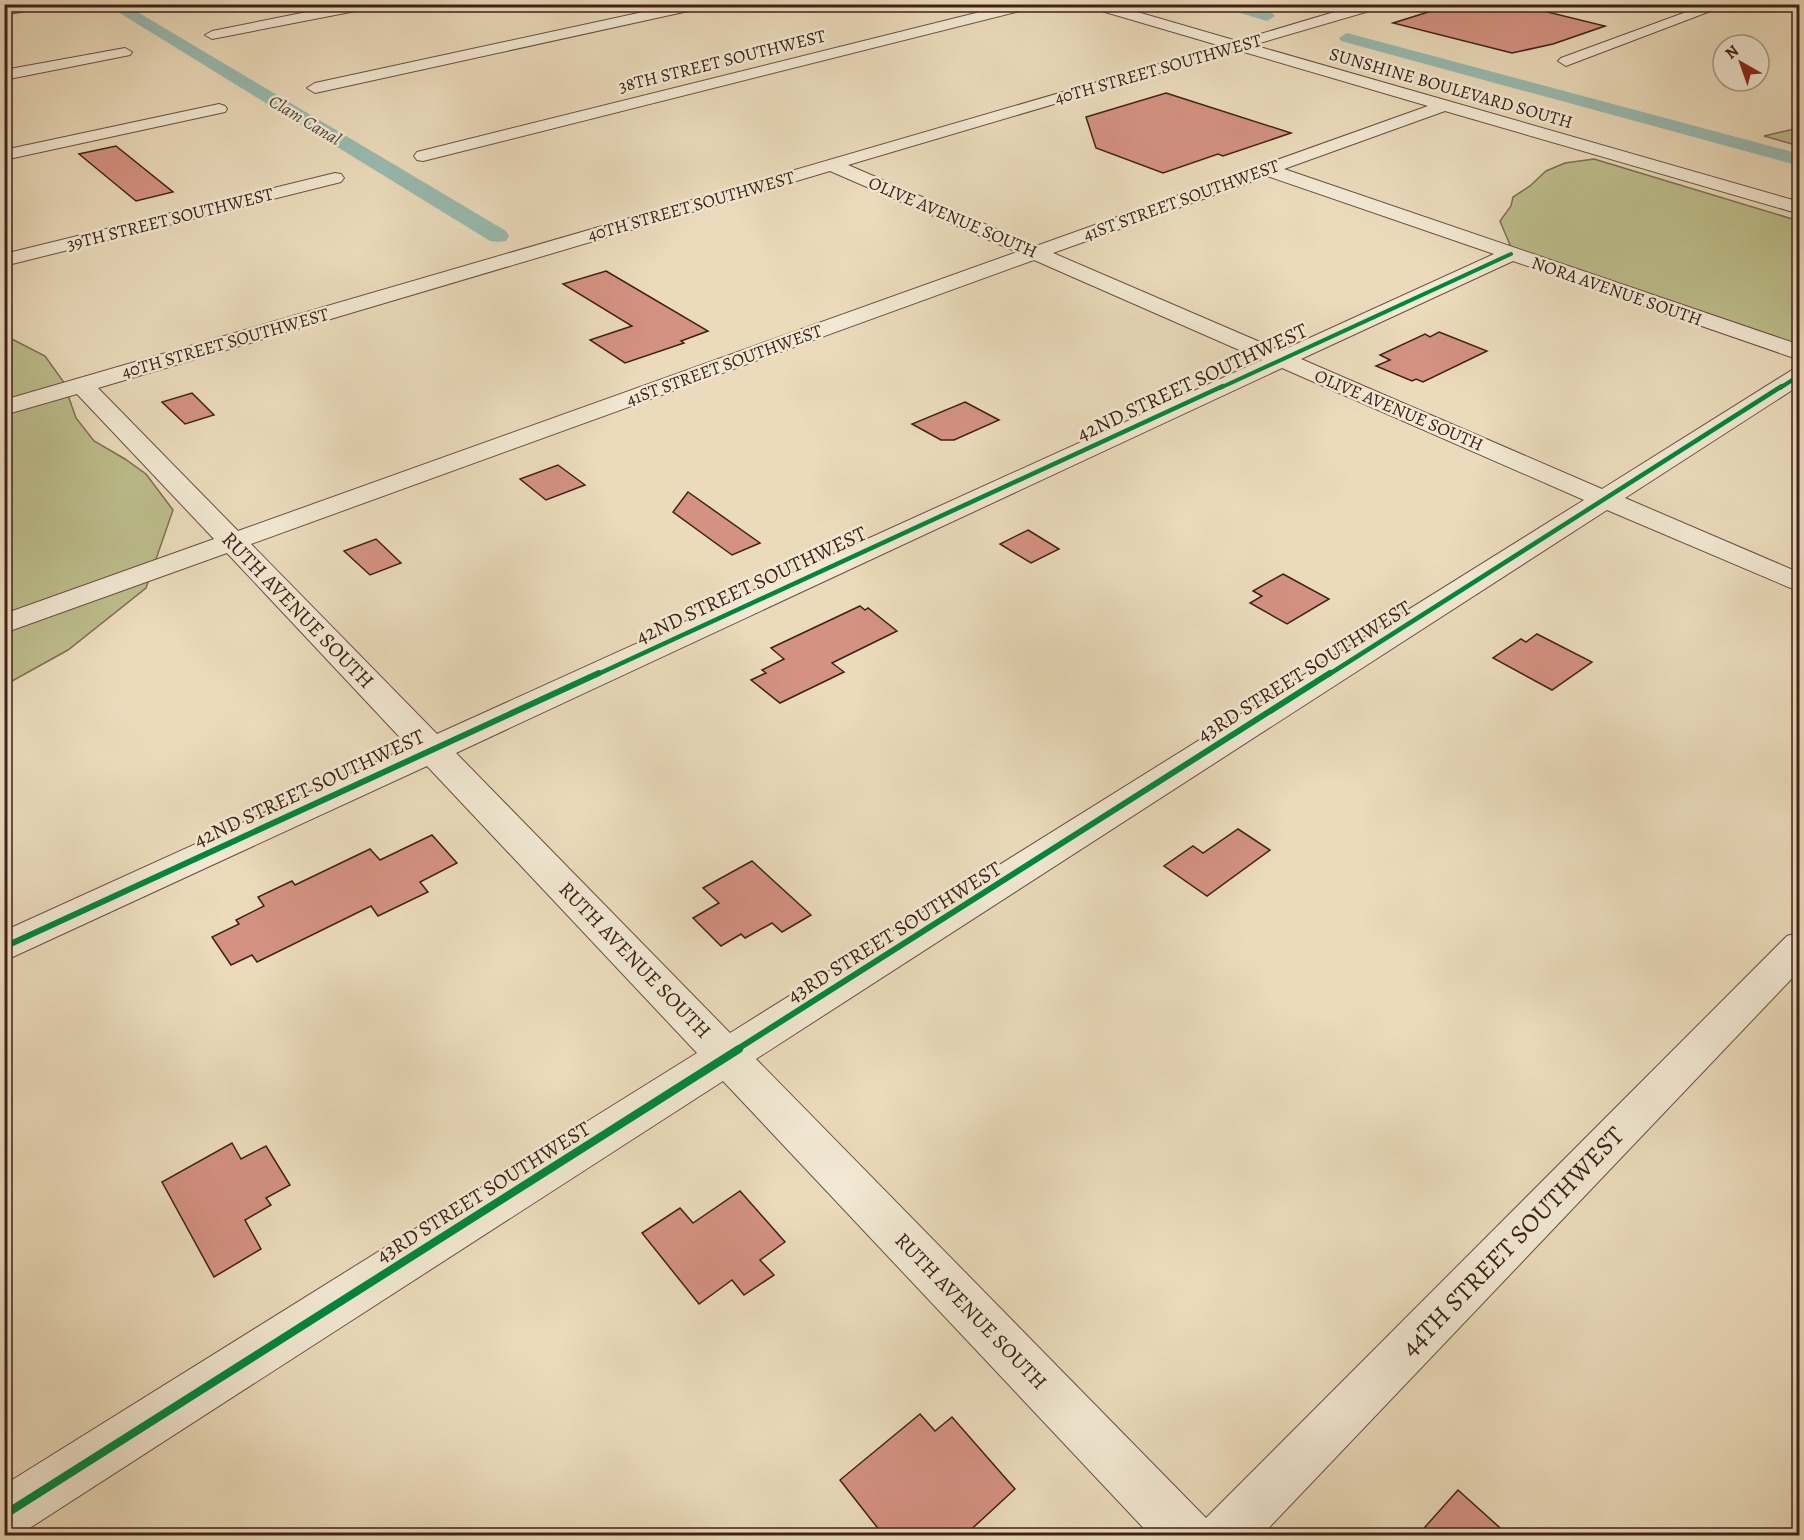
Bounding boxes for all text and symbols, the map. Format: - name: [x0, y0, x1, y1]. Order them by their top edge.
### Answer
- street label: 38TH STREET SOUTHWEST: [616, 24, 828, 98]
- street label: 40TH STREET SOUTHWEST: [1052, 28, 1264, 110]
- north arrow: [1711, 33, 1771, 93]
- text: N: [1720, 40, 1744, 64]
- street label: SUNSHINE BOULEVARD SOUTH: [1327, 42, 1575, 134]
- water label: Clam Canal: [264, 89, 346, 151]
- street label: 41ST STREET SOUTHWEST: [1080, 153, 1282, 247]
- street label: 40TH STREET SOUTHWEST: [585, 165, 797, 247]
- street label: OLIVE AVENUE SOUTH: [865, 171, 1041, 263]
- street label: 39TH STREET SOUTHWEST: [64, 182, 276, 256]
- street label: NORA AVENUE SOUTH: [1529, 251, 1705, 331]
- street label: 40TH STREET SOUTHWEST: [119, 302, 331, 384]
- street label: 42ND STREET SOUTHWEST: [1072, 316, 1312, 448]
- street label: 41ST STREET SOUTHWEST: [623, 318, 825, 412]
- street label: OLIVE AVENUE SOUTH: [1311, 364, 1487, 456]
- street label: 42ND STREET SOUTHWEST: [631, 519, 871, 651]
- street label: RUTH AVENUE SOUTH: [216, 525, 380, 695]
- street label: 43RD STREET SOUTHWEST: [1192, 593, 1417, 749]
- street label: 42ND STREET SOUTHWEST: [189, 722, 429, 854]
- street label: 43RD STREET SOUTHWEST: [782, 854, 1007, 1010]
- street label: RUTH AVENUE SOUTH: [553, 875, 717, 1045]
- street label: 43RD STREET SOUTHWEST: [371, 1114, 596, 1270]
- street label: 44TH STREET SOUTHWEST: [1393, 1119, 1632, 1364]
- street label: RUTH AVENUE SOUTH: [889, 1226, 1053, 1396]

